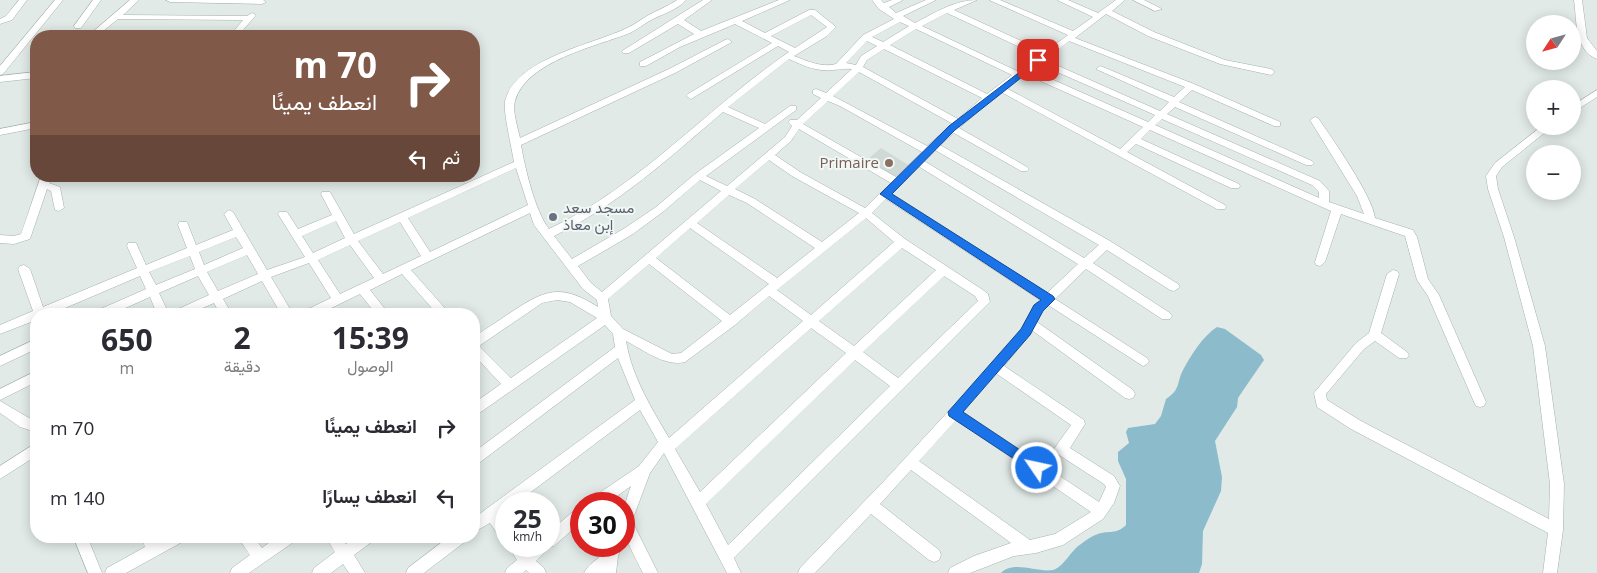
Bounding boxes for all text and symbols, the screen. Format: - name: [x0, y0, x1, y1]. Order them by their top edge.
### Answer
- north arrow: [1526, 15, 1581, 70]
- map controls: [1526, 15, 1581, 200]
- pin: [1017, 39, 1059, 81]
- text: 70 m: [294, 41, 377, 88]
- icon: arrive: [1024, 46, 1052, 74]
- icon: right: [395, 50, 460, 115]
- button: +: [1526, 80, 1581, 135]
- text: انعطف يمينًا: [271, 86, 377, 116]
- text: ثم: [442, 144, 460, 170]
- icon: left: [404, 145, 432, 173]
- button: −: [1526, 145, 1581, 200]
- place label: Primaire: [819, 152, 879, 172]
- marker: Primaire: [883, 157, 895, 169]
- place label: مسجد سعد إبن معاذ: [563, 197, 634, 235]
- marker: مسجد سعد إبن معاذ: [547, 211, 559, 223]
- text: 2: [234, 317, 251, 358]
- text: 15:39: [332, 317, 409, 358]
- text: 650: [101, 319, 153, 360]
- text: دقيقة: [224, 355, 261, 377]
- text: الوصول: [347, 355, 393, 377]
- text: m: [119, 357, 134, 379]
- text: انعطف يمينًا: [324, 413, 417, 439]
- icon: right: [432, 414, 460, 442]
- text: 70 m: [50, 415, 94, 441]
- position arrow: [1010, 441, 1062, 493]
- text: انعطف يسارًا: [322, 483, 417, 509]
- icon: left: [432, 484, 460, 512]
- text: 140 m: [50, 485, 105, 511]
- speed limit sign: 30: [570, 492, 635, 557]
- text: 25: [513, 501, 542, 535]
- text: km/h: [513, 528, 542, 545]

